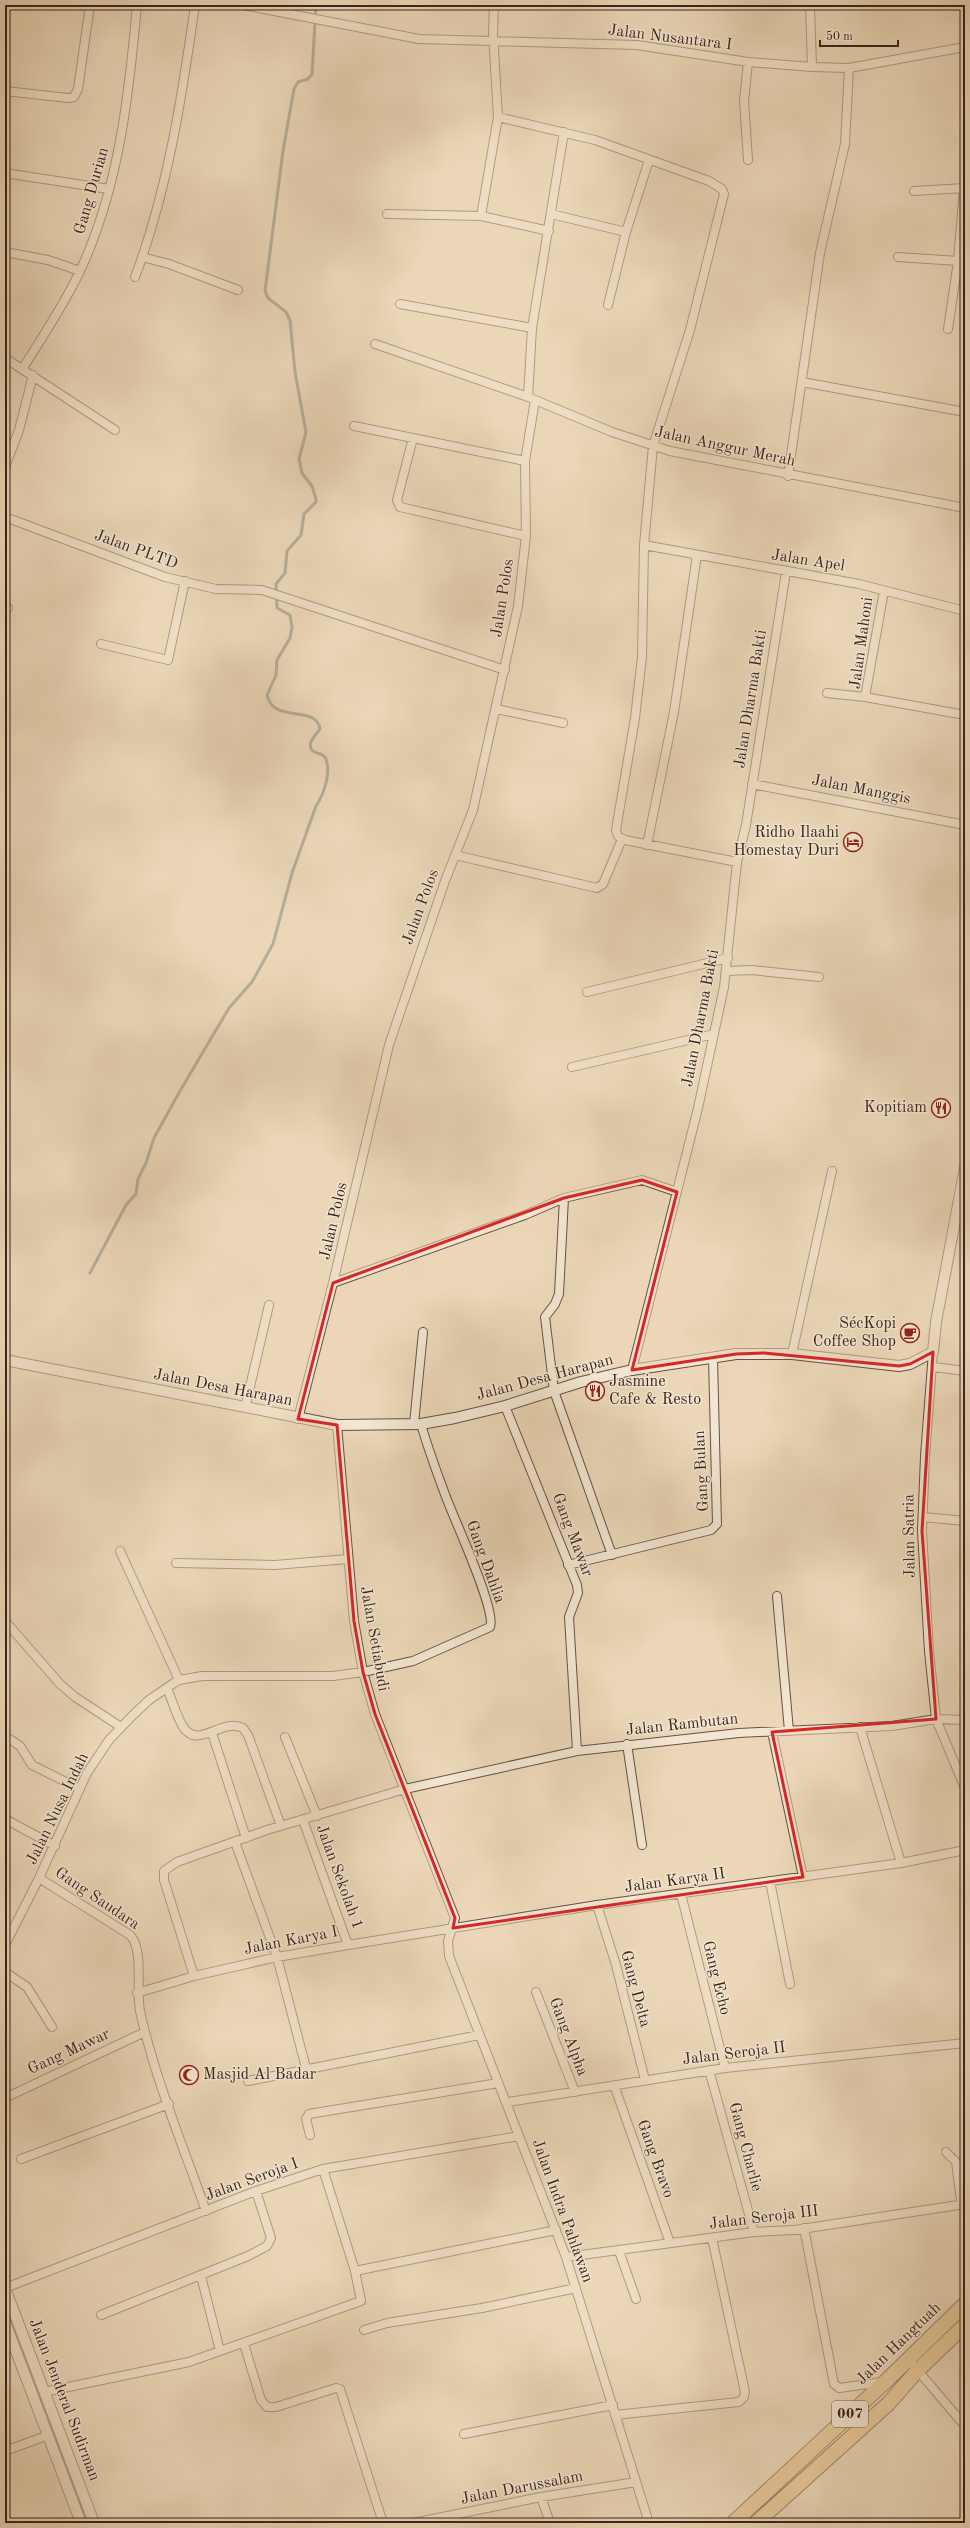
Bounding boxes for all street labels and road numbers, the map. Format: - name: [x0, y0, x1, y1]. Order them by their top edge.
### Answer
- street label: Jalan Nusantara I: [607, 22, 733, 54]
- street label: Gang Durian: [72, 145, 112, 236]
- street label: Jalan Anggur Merah: [653, 424, 797, 470]
- street label: Jalan PLTD: [92, 528, 180, 572]
- street label: Jalan Apel: [770, 547, 846, 575]
- street label: Jalan Polos: [489, 558, 517, 638]
- street label: Jalan Mahoni: [848, 596, 876, 690]
- street label: Jalan Dharma Bakti: [732, 629, 770, 769]
- street label: Jalan Manggis: [810, 773, 912, 807]
- street label: Jalan Polos: [400, 867, 442, 947]
- street label: Jalan Dharma Bakti: [680, 948, 722, 1088]
- street label: Jalan Polos: [317, 1181, 351, 1261]
- street label: Jalan Desa Harapan: [475, 1352, 615, 1404]
- street label: Jalan Desa Harapan: [152, 1367, 294, 1409]
- street label: Gang Bulan: [692, 1429, 712, 1512]
- street label: Gang Mawar: [549, 1491, 595, 1580]
- street label: Jalan Satria: [901, 1494, 919, 1578]
- street label: Gang Dahlia: [463, 1518, 507, 1606]
- street label: Jalan Setiabudi: [357, 1585, 391, 1693]
- street label: Jalan Rambutan: [625, 1711, 739, 1739]
- street label: Jalan Nusa Indah: [24, 1750, 92, 1867]
- street label: Jalan Sekolah 1: [313, 1823, 365, 1931]
- street label: Gang Saudara: [52, 1865, 142, 1933]
- street label: Jalan Karya II: [624, 1866, 726, 1896]
- street label: Jalan Karya I: [243, 1924, 339, 1958]
- street label: Gang Echo: [699, 1939, 733, 2017]
- street label: Gang Delta: [617, 1949, 653, 2029]
- street label: Gang Alpha: [546, 1996, 590, 2079]
- street label: Gang Mawar: [26, 2026, 113, 2078]
- street label: Jalan Seroja II: [682, 2040, 786, 2068]
- street label: Gang Charlie: [725, 2101, 765, 2193]
- street label: Gang Bravo: [633, 2118, 677, 2200]
- street label: Jalan Indra Pahlawan: [529, 2137, 595, 2285]
- street label: Jalan Seroja I: [203, 2156, 301, 2204]
- street label: Jalan Seroja III: [708, 2203, 820, 2233]
- street label: Jalan Hangtuah: [854, 2300, 944, 2388]
- street label: Jalan Jenderal Sudirman: [26, 2317, 102, 2484]
- road number: 007: [832, 2401, 868, 2427]
- street label: Jalan Darussalam: [460, 2468, 585, 2508]

